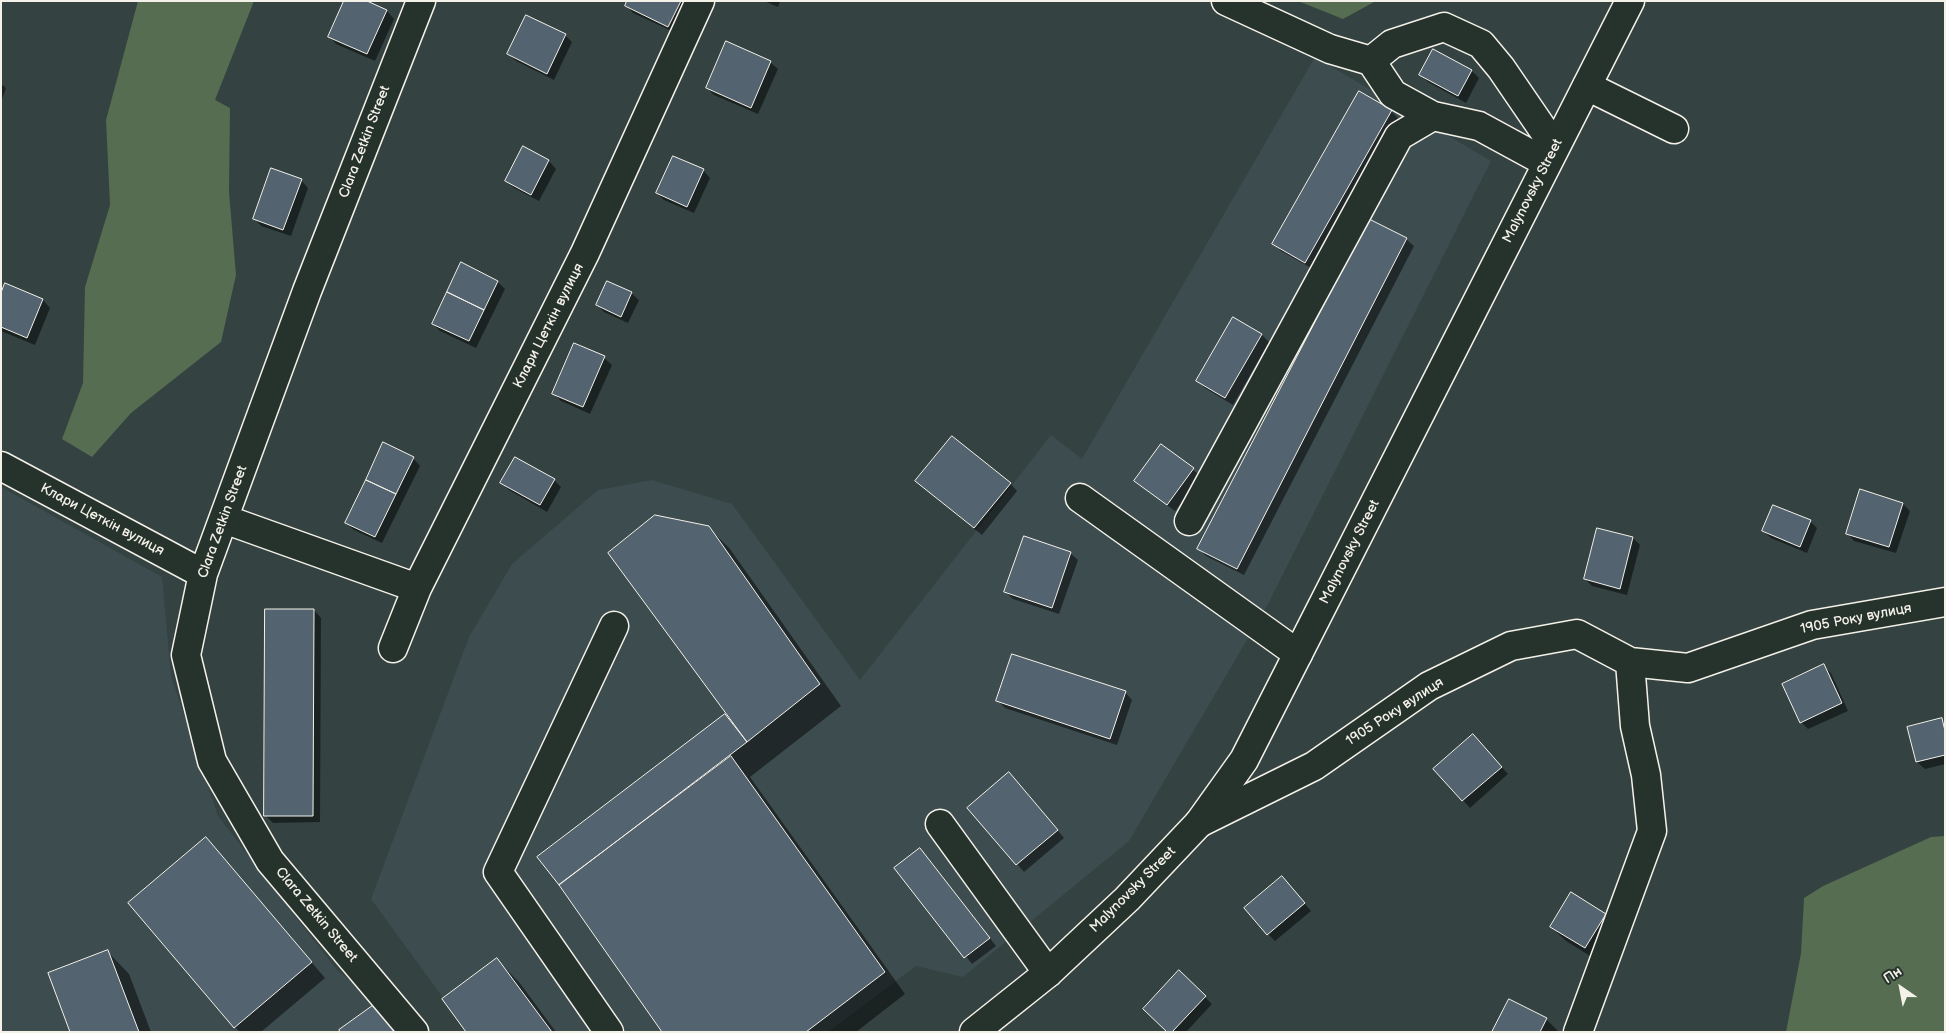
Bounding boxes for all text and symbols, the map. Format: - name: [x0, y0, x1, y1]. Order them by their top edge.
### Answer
- street label: Clara Zetkin Street: [336, 84, 394, 200]
- street label: Malynovsky Street: [1500, 136, 1566, 246]
- street label: Клари Цеткін вулиця: [510, 261, 588, 391]
- street label: Clara Zetkin Street: [195, 463, 251, 581]
- street label: Клари Цеткін вулиця: [37, 480, 167, 560]
- street label: Malynovsky Street: [1317, 497, 1383, 607]
- street label: 1905 Року вулиця: [1799, 600, 1913, 638]
- street label: 1905 Року вулиця: [1343, 674, 1447, 750]
- street label: Malynovsky Street: [1087, 844, 1179, 936]
- street label: Clara Zetkin Street: [271, 864, 361, 966]
- north arrow: [1876, 963, 1926, 1013]
- text: Пн: [1880, 963, 1905, 987]

